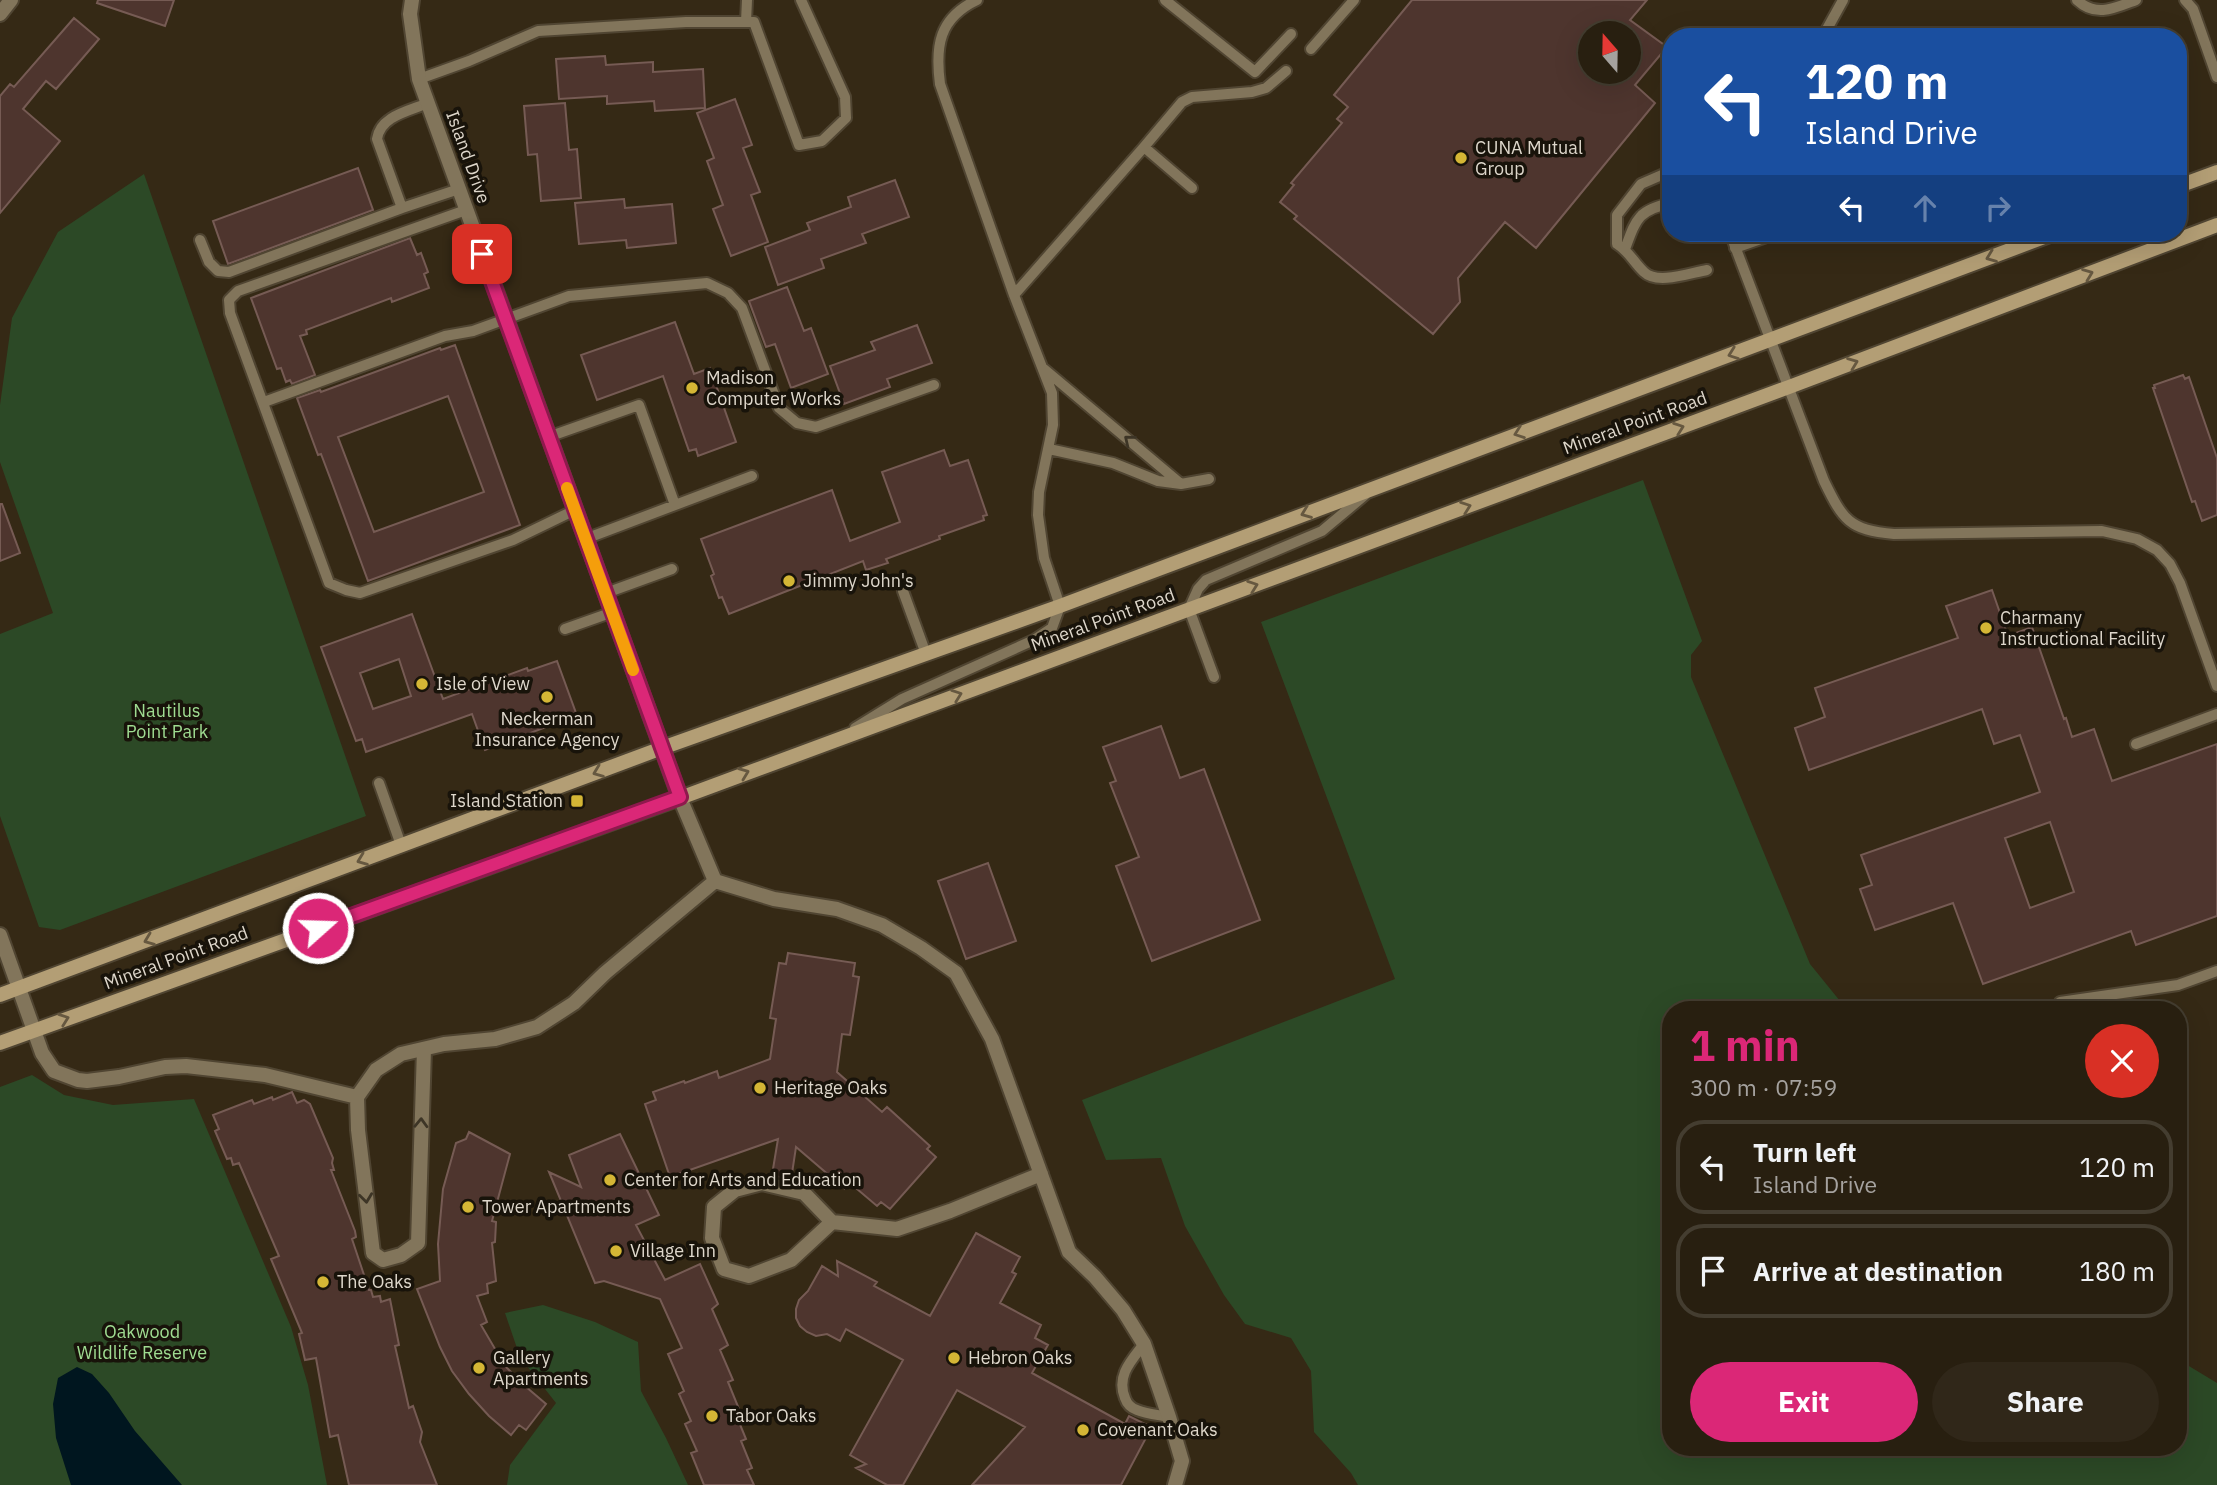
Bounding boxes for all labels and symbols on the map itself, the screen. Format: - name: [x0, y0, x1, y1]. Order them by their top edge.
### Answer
- north arrow: [1578, 21, 1642, 84]
- street label: Island Drive: [441, 107, 496, 207]
- place label: CUNA Mutual Group: [1475, 136, 1583, 180]
- marker: CUNA Mutual Group: [1453, 150, 1469, 166]
- pin: [452, 224, 512, 284]
- one-way arrow: [1986, 248, 1998, 262]
- one-way arrow: [2082, 268, 2094, 282]
- one-way arrow: [1727, 346, 1739, 360]
- one-way arrow: [1846, 357, 1858, 371]
- place label: Madison Computer Works: [706, 366, 841, 410]
- marker: Madison Computer Works: [684, 380, 700, 396]
- street label: Mineral Point Road: [1560, 386, 1710, 459]
- one-way arrow: [1673, 422, 1685, 436]
- one-way arrow: [1514, 425, 1526, 439]
- one-way arrow: [1125, 435, 1137, 448]
- one-way arrow: [1460, 501, 1472, 515]
- one-way arrow: [1301, 505, 1313, 519]
- place label: Jimmy John's: [803, 569, 914, 592]
- marker: Jimmy John's: [781, 573, 797, 589]
- one-way arrow: [1246, 580, 1258, 594]
- street label: Mineral Point Road: [1028, 583, 1178, 656]
- place label: Charmany Instructional Facility: [2000, 606, 2165, 650]
- marker: Charmany Instructional Facility: [1978, 620, 1994, 636]
- place label: Isle of View: [436, 672, 530, 695]
- marker: Isle of View: [414, 676, 430, 692]
- marker: Neckerman Insurance Agency: [539, 689, 555, 705]
- one-way arrow: [951, 689, 963, 703]
- park label: Nautilus Point Park: [126, 699, 209, 743]
- place label: Neckerman Insurance Agency: [475, 707, 619, 751]
- one-way arrow: [592, 764, 605, 778]
- one-way arrow: [737, 768, 749, 782]
- place label: Island Station: [450, 789, 563, 812]
- marker: Island Station: [569, 793, 585, 809]
- one-way arrow: [356, 852, 368, 866]
- position arrow: [281, 891, 355, 965]
- street label: Mineral Point Road: [101, 921, 251, 994]
- one-way arrow: [143, 932, 155, 946]
- one-way arrow: [57, 1013, 69, 1027]
- place label: Heritage Oaks: [774, 1076, 888, 1099]
- marker: Heritage Oaks: [752, 1080, 768, 1096]
- one-way arrow: [414, 1117, 429, 1128]
- place label: Center for Arts and Education: [624, 1168, 862, 1191]
- marker: Center for Arts and Education: [602, 1172, 618, 1188]
- one-way arrow: [358, 1192, 373, 1204]
- place label: Tower Apartments: [482, 1195, 631, 1218]
- marker: Tower Apartments: [460, 1199, 476, 1215]
- place label: Village Inn: [630, 1239, 716, 1262]
- marker: Village Inn: [608, 1243, 624, 1259]
- place label: The Oaks: [337, 1270, 412, 1293]
- marker: The Oaks: [315, 1274, 331, 1290]
- park label: Oakwood Wildlife Reserve: [77, 1320, 207, 1364]
- place label: Gallery Apartments: [493, 1346, 589, 1390]
- place label: Hebron Oaks: [968, 1346, 1073, 1369]
- marker: Hebron Oaks: [946, 1350, 962, 1366]
- marker: Gallery Apartments: [471, 1360, 487, 1376]
- place label: Tabor Oaks: [726, 1404, 816, 1427]
- marker: Tabor Oaks: [704, 1408, 720, 1424]
- place label: Covenant Oaks: [1097, 1418, 1218, 1441]
- marker: Covenant Oaks: [1075, 1422, 1091, 1438]

